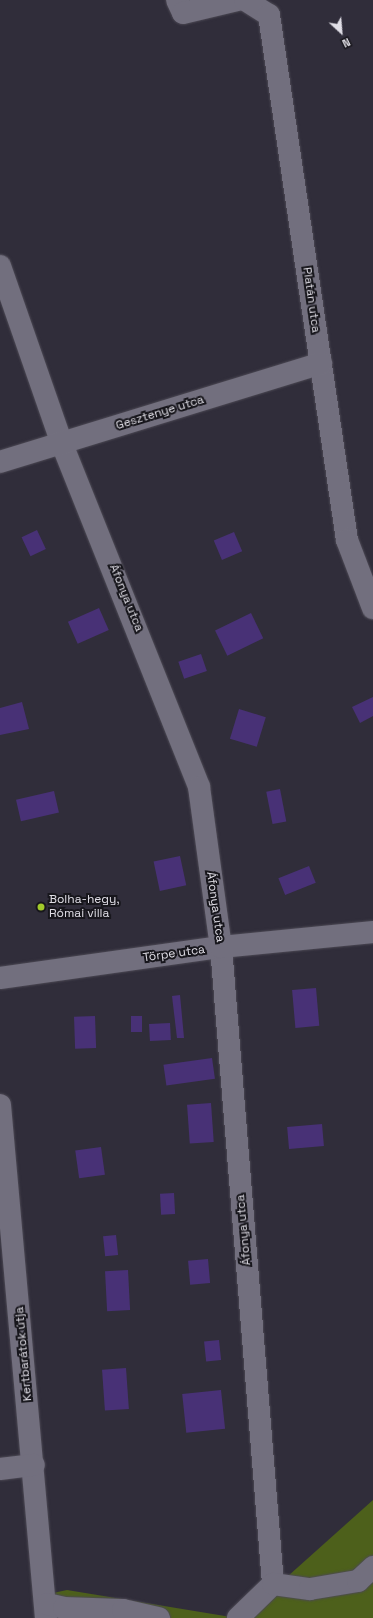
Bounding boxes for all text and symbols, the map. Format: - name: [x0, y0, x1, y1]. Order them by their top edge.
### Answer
- north arrow: [321, 12, 361, 52]
- text: N: [340, 35, 353, 51]
- street label: Platán utca: [299, 266, 323, 334]
- street label: Gesztenye utca: [114, 393, 206, 433]
- street label: Áfonya utca: [106, 562, 146, 634]
- street label: Áfonya utca: [203, 871, 227, 943]
- place label: Bolha-hegy, Római villa: [49, 893, 119, 921]
- marker: Bolha-hegy, Római villa: [36, 902, 46, 912]
- street label: Törpe utca: [142, 943, 206, 965]
- street label: Áfonya utca: [234, 1194, 254, 1266]
- street label: Kertbarátok útja: [13, 1306, 35, 1402]

